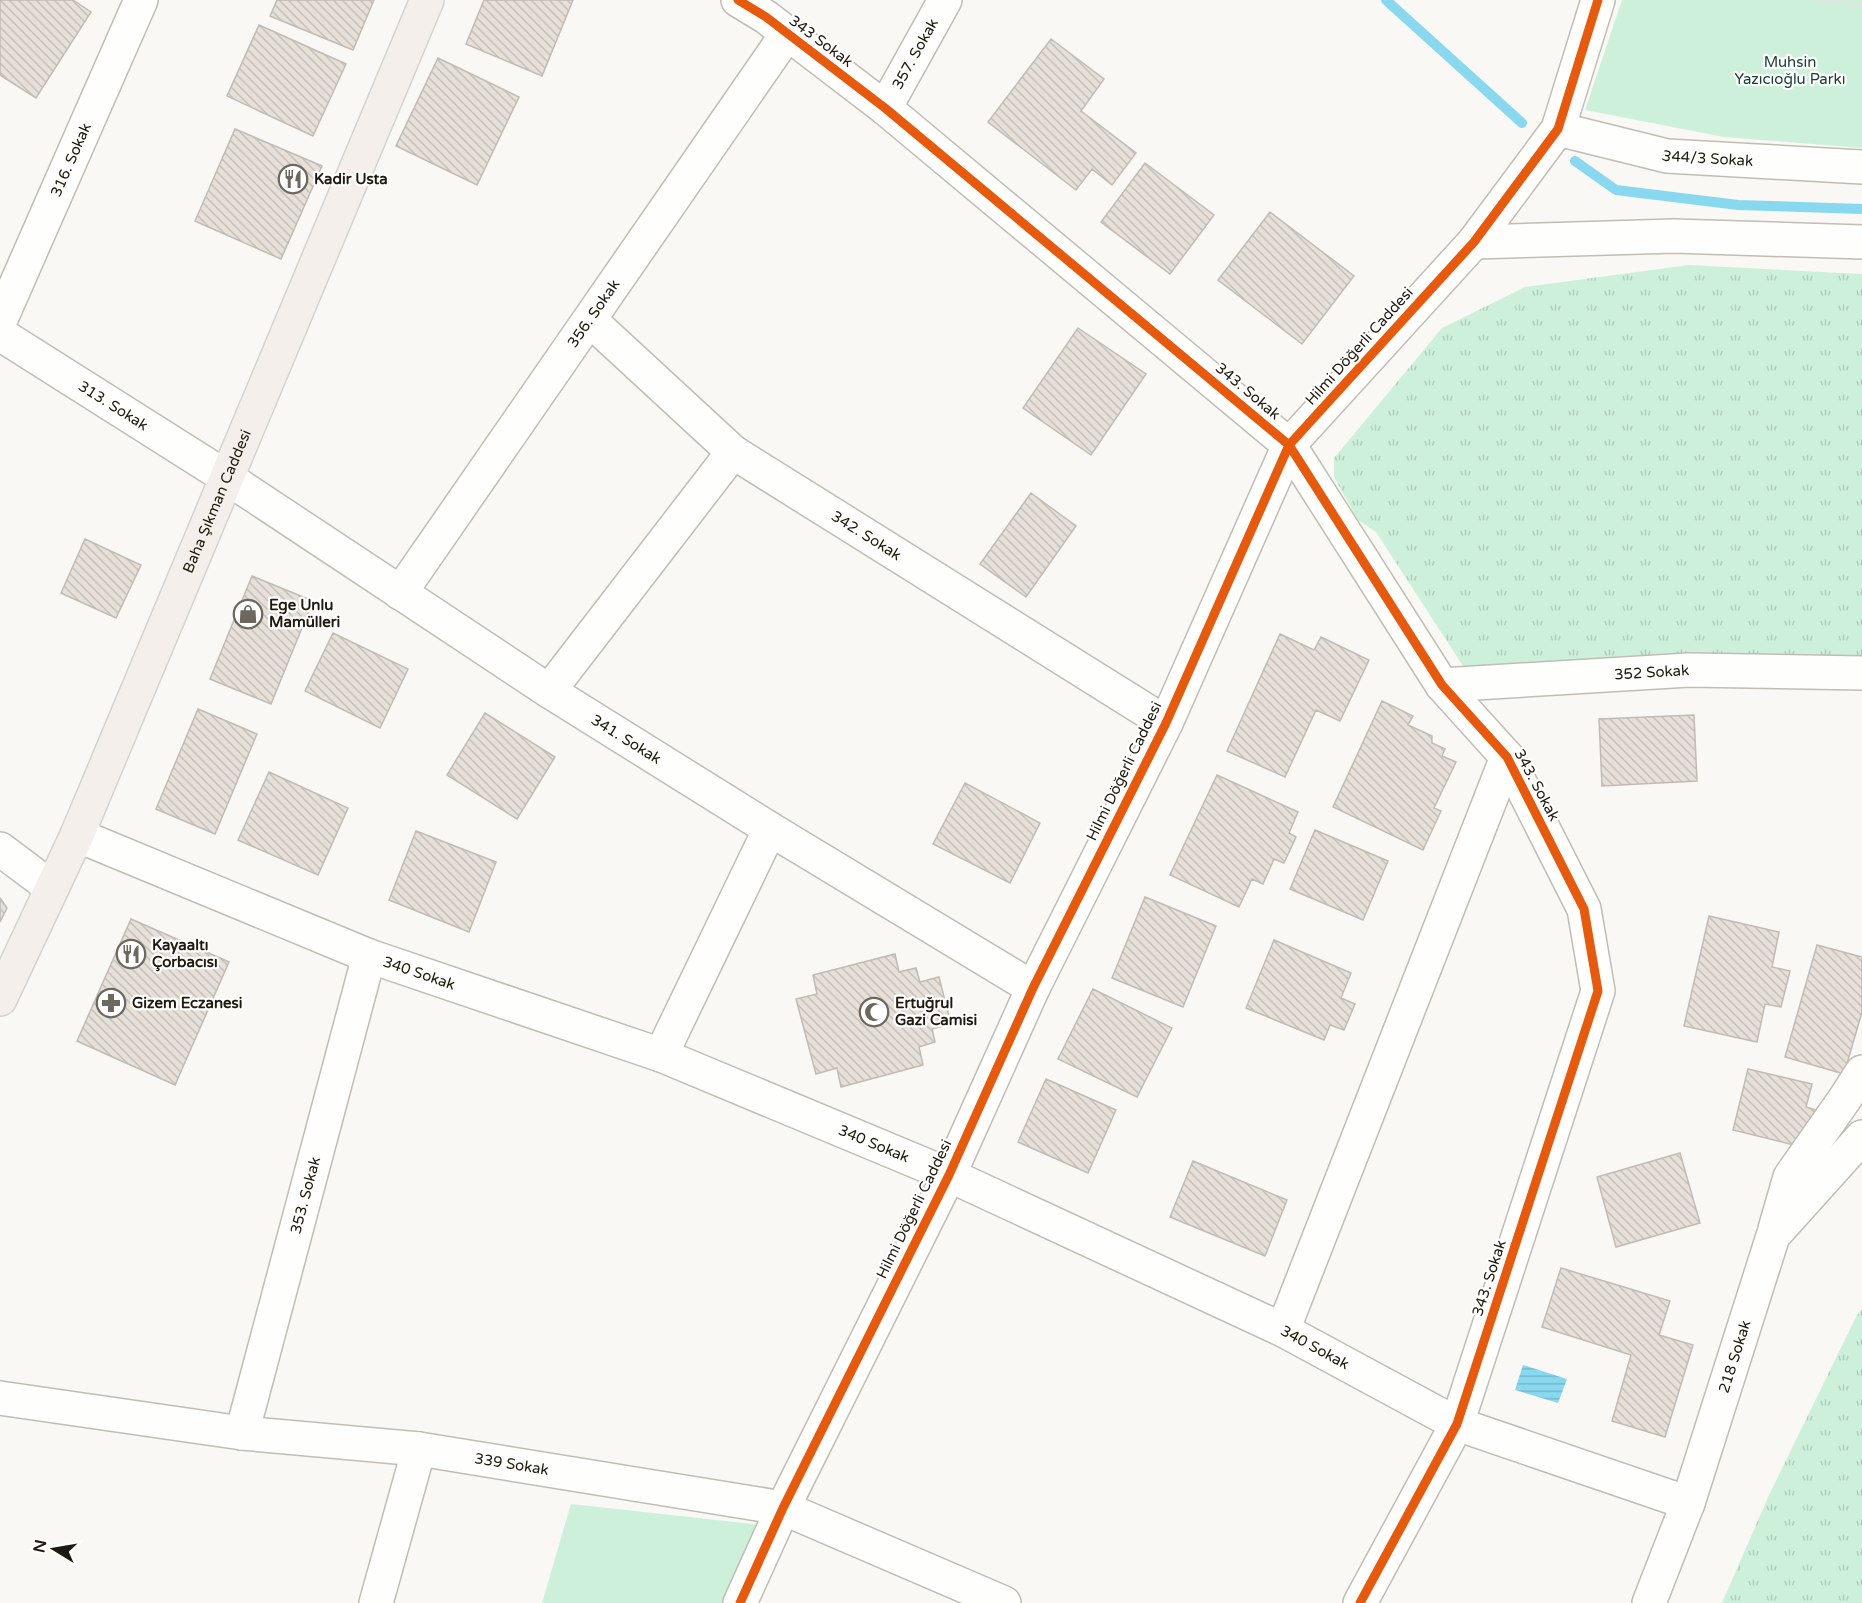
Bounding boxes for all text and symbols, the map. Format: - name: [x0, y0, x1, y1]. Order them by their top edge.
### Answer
- street label: 343 Sokak: [786, 11, 856, 71]
- street label: 357. Sokak: [888, 15, 942, 92]
- park label: Muhsin Yazıcıoğlu Parkı: [1735, 53, 1845, 88]
- street label: 316. Sokak: [47, 120, 95, 200]
- street label: 344/3 Sokak: [1660, 146, 1754, 170]
- restaurant icon: Kadir Usta: [277, 163, 309, 195]
- place label: Kadir Usta: [314, 170, 388, 188]
- street label: 356. Sokak: [564, 276, 623, 351]
- street label: Hilmi Döğerli Caddesi: [1301, 283, 1417, 409]
- street label: 343. Sokak: [1212, 359, 1284, 423]
- street label: 313. Sokak: [75, 377, 151, 434]
- street label: Baha Şıkman Caddesi: [179, 427, 255, 576]
- street label: 342. Sokak: [828, 507, 905, 564]
- place label: Ege Unlu Mamülleri: [269, 596, 340, 631]
- shop icon: Ege Unlu Mamülleri: [232, 598, 264, 630]
- street label: 352 Sokak: [1614, 661, 1690, 684]
- street label: Hilmi Döğerli Caddesi: [1082, 699, 1166, 843]
- street label: 341. Sokak: [588, 711, 665, 768]
- street label: 343. Sokak: [1510, 746, 1564, 824]
- place label: Kayaaltı Çorbacısı: [152, 936, 218, 972]
- restaurant icon: Kayaaltı Çorbacısı: [115, 938, 147, 970]
- street label: 340 Sokak: [381, 952, 458, 994]
- pharmacy icon: Gizem Eczanesi: [95, 987, 127, 1019]
- place label: Gizem Eczanesi: [132, 994, 243, 1012]
- place label: Ertuğrul Gazi Camisi: [895, 994, 977, 1029]
- mosque icon: Ertuğrul Gazi Camisi: [858, 996, 890, 1028]
- street label: 340 Sokak: [836, 1121, 912, 1166]
- street label: Hilmi Döğerli Caddesi: [872, 1137, 956, 1281]
- street label: 353. Sokak: [286, 1155, 324, 1236]
- street label: 343. Sokak: [1468, 1238, 1510, 1318]
- street label: 218 Sokak: [1715, 1318, 1755, 1395]
- street label: 340 Sokak: [1278, 1322, 1352, 1373]
- street label: 339 Sokak: [473, 1449, 550, 1479]
- north arrow: [24, 1519, 84, 1579]
- text: N: [29, 1538, 51, 1555]

